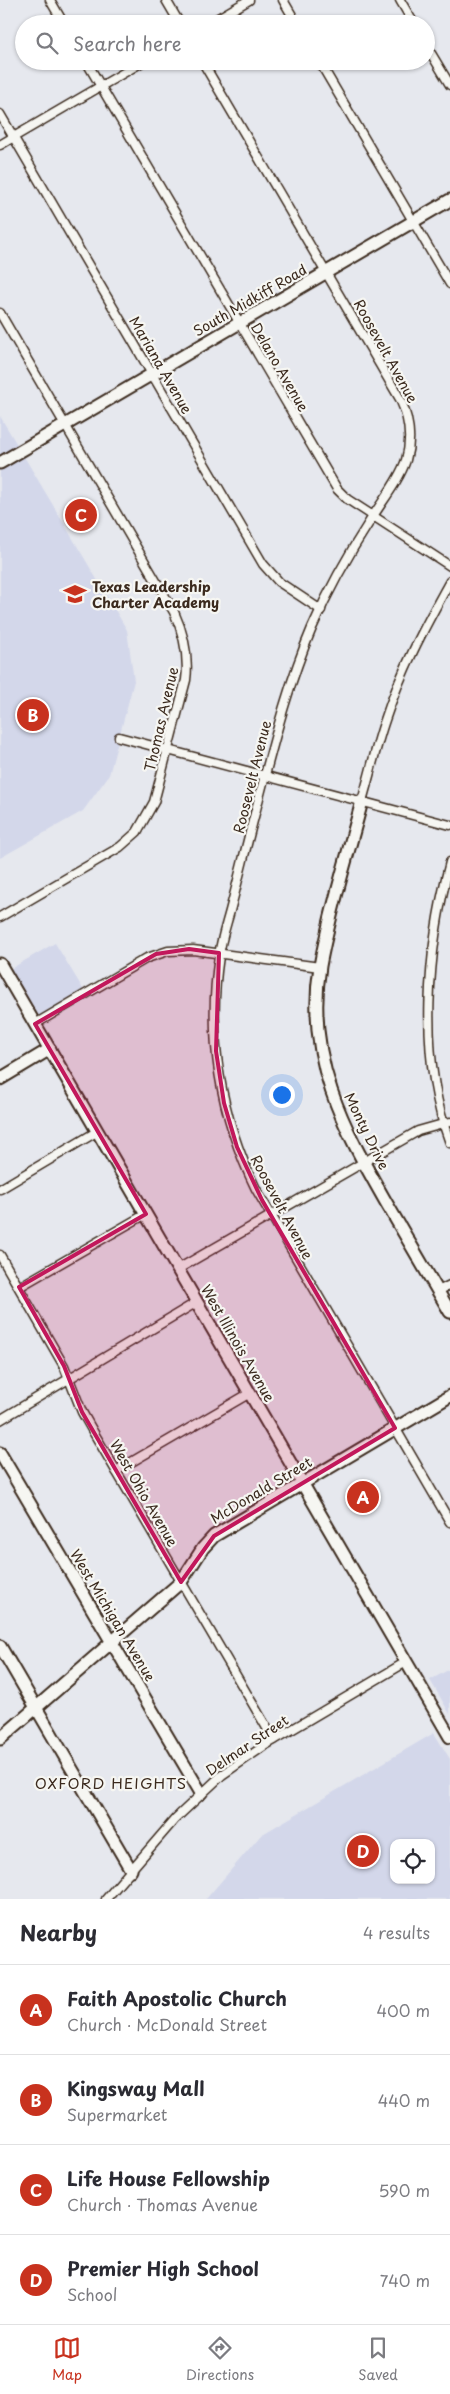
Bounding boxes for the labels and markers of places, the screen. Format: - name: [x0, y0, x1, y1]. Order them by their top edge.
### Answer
- pin: C: [65, 496, 97, 534]
- place label: Texas Leadership Charter Academy: [92, 576, 219, 613]
- school or university icon: Texas Leadership Charter Academy: [62, 581, 88, 607]
- pin: B: [17, 696, 49, 734]
- pin: A: [347, 1478, 379, 1516]
- pin: D: [347, 1832, 379, 1870]

